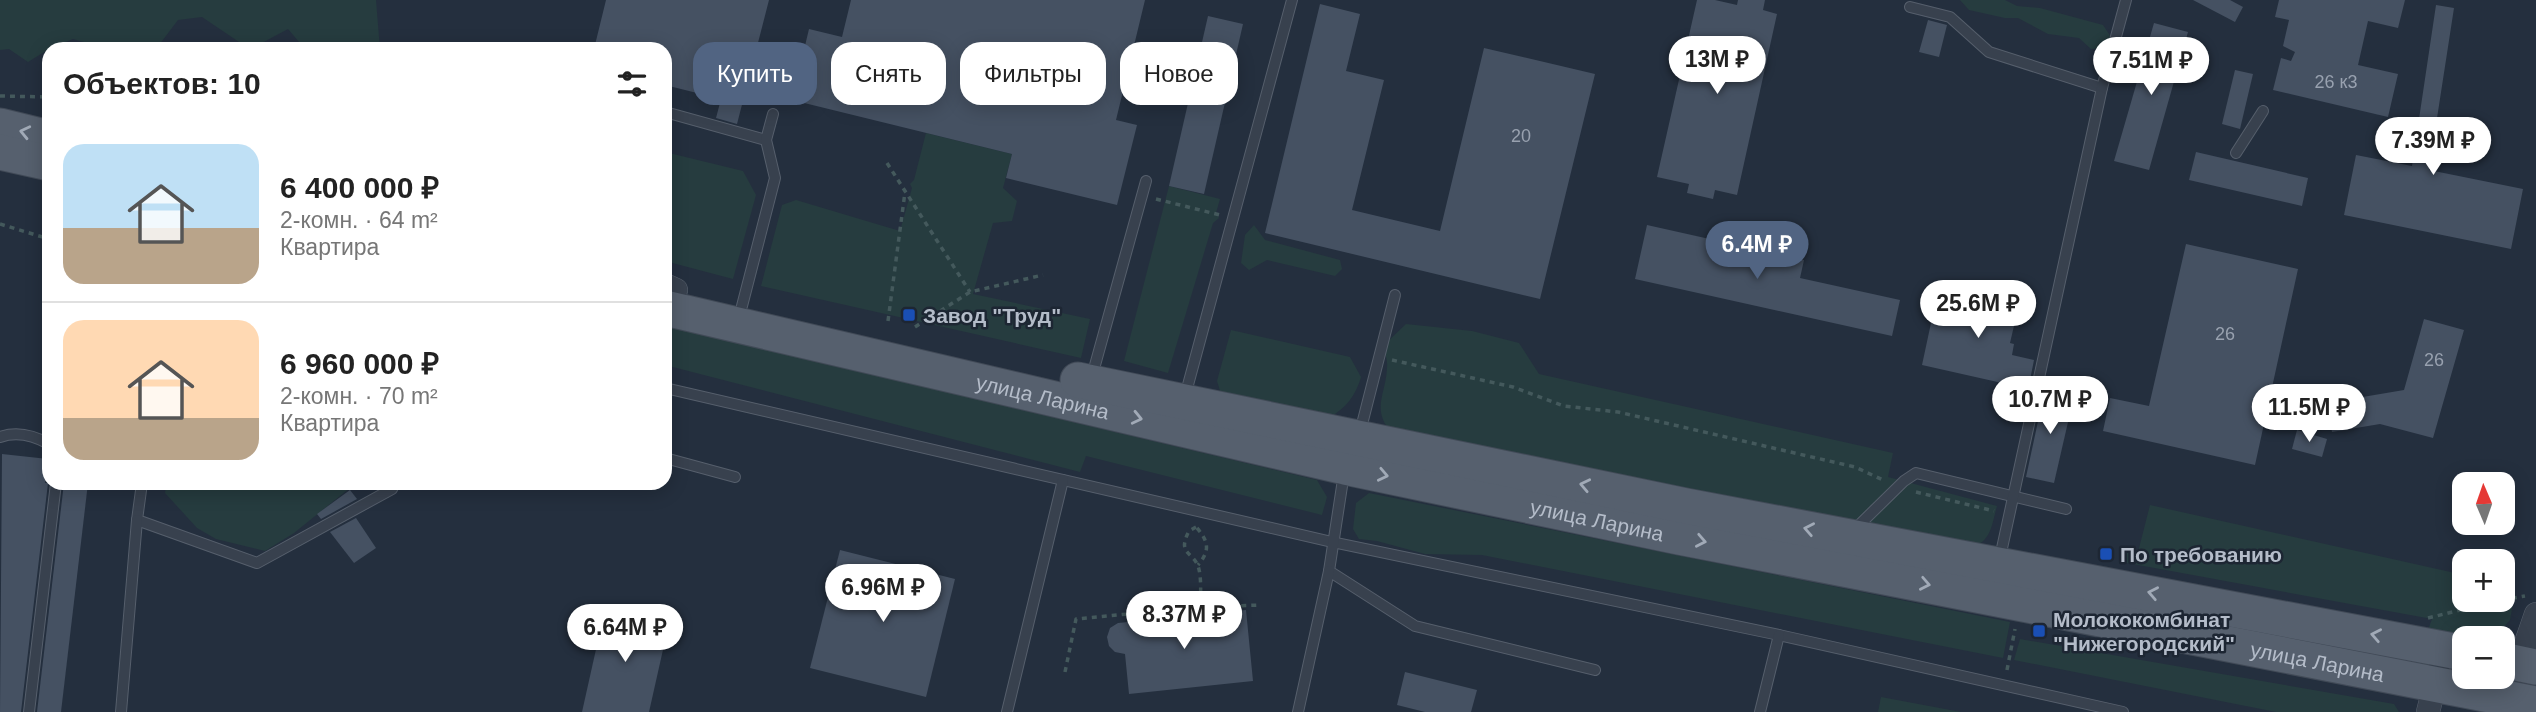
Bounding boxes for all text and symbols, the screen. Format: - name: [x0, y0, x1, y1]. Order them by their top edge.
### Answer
- pin: 13M ₽: [1668, 36, 1766, 96]
- pin: 7.51M ₽: [2086, 38, 2216, 97]
- chip: Купить: [693, 42, 817, 105]
- chip: Снять: [831, 42, 946, 105]
- chip: Фильтры: [960, 42, 1106, 105]
- chip: Новое: [1120, 42, 1238, 105]
- text: 13M ₽: [1685, 46, 1749, 72]
- text: 7.51M ₽: [2109, 47, 2193, 73]
- icon: filters: [613, 65, 651, 103]
- text: Объектов: 10: [63, 67, 261, 100]
- house number: 26 к3: [2315, 72, 2357, 92]
- pin: 7.39M ₽: [2368, 118, 2498, 177]
- one-way arrow: [19, 126, 31, 140]
- house number: 20: [1511, 126, 1531, 146]
- text: 7.39M ₽: [2391, 127, 2475, 153]
- text: 6 400 000 ₽: [280, 171, 439, 204]
- icon: home: [119, 172, 203, 256]
- text: 2-комн. · 64 m²: [280, 207, 438, 233]
- pin: 6.4M ₽: [1700, 222, 1814, 281]
- text: 6.4M ₽: [1722, 231, 1792, 257]
- text: Квартира: [280, 234, 379, 260]
- pin: 25.6M ₽: [1913, 280, 2043, 340]
- text: 25.6M ₽: [1936, 290, 2020, 316]
- place label: Завод "Труд": [923, 304, 1061, 327]
- marker: Завод "Труд": [901, 307, 917, 323]
- house number: 26: [2215, 324, 2235, 344]
- text: 6 960 000 ₽: [280, 347, 439, 380]
- icon: home: [119, 348, 203, 432]
- house number: 26: [2424, 350, 2444, 370]
- street label: улица Ларина: [974, 370, 1112, 423]
- pin: 10.7M ₽: [1985, 376, 2115, 436]
- text: 2-комн. · 70 m²: [280, 383, 438, 409]
- pin: 11.5M ₽: [2244, 384, 2374, 444]
- text: 10.7M ₽: [2008, 386, 2092, 412]
- text: 11.5M ₽: [2268, 394, 2350, 420]
- text: Квартира: [280, 410, 379, 436]
- one-way arrow: [1131, 410, 1143, 424]
- one-way arrow: [1377, 466, 1389, 481]
- north arrow: [2452, 472, 2515, 536]
- map controls: [2452, 472, 2515, 689]
- one-way arrow: [1579, 478, 1591, 493]
- street label: улица Ларина: [1528, 495, 1666, 545]
- one-way arrow: [1803, 522, 1815, 537]
- one-way arrow: [1695, 533, 1707, 548]
- place label: По требованию: [2120, 543, 2282, 566]
- marker: По требованию: [2098, 546, 2114, 562]
- button: +: [2452, 549, 2515, 612]
- pin: 6.96M ₽: [818, 564, 948, 624]
- text: 6.96M ₽: [841, 574, 925, 600]
- one-way arrow: [1919, 576, 1931, 591]
- one-way arrow: [2147, 586, 2159, 601]
- pin: 8.37M ₽: [1119, 592, 1249, 651]
- text: 8.37M ₽: [1142, 601, 1226, 627]
- pin: 6.64M ₽: [560, 604, 690, 664]
- place label: Молококомбинат "Нижегородский": [2053, 608, 2235, 655]
- text: 6.64M ₽: [583, 614, 667, 640]
- marker: Молококомбинат "Нижегородский": [2031, 623, 2047, 639]
- button: −: [2452, 626, 2515, 689]
- one-way arrow: [2370, 629, 2382, 644]
- street label: улица Ларина: [2249, 637, 2387, 686]

